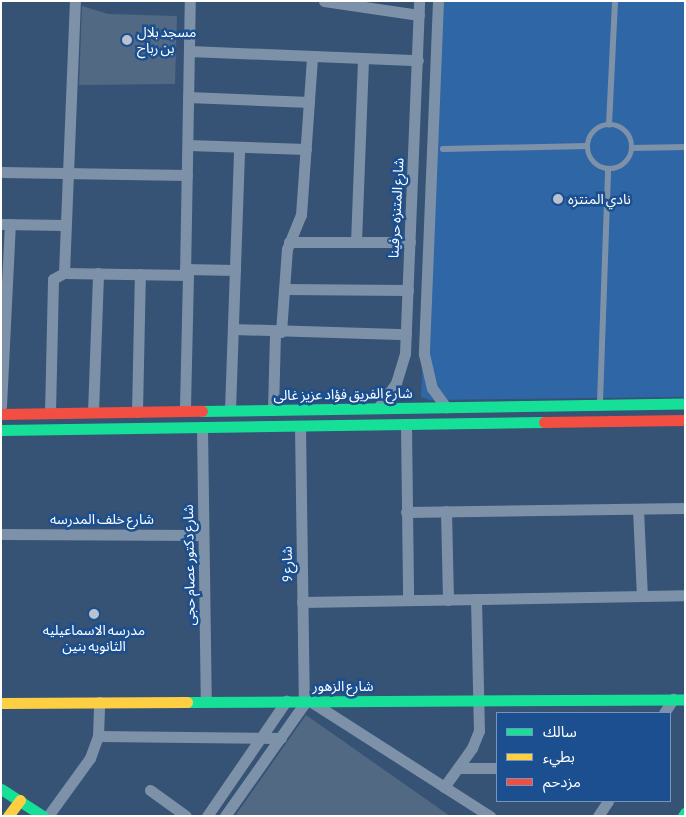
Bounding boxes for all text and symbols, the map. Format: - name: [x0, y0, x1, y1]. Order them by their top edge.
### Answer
- place label: مسجد بلال بن رباح: [137, 24, 196, 56]
- marker: مسجد بلال بن رباح: [121, 34, 133, 46]
- street label: شارع المتنزه حرفينا: [385, 157, 407, 259]
- place label: نادي المنتزه: [568, 191, 631, 207]
- marker: نادي المنتزه: [552, 193, 564, 205]
- street label: شارع الفريق فؤاد عزيز غالى: [273, 384, 413, 404]
- street label: شارع دكتور عصام حجى: [180, 504, 198, 626]
- street label: شارع خلف المدرسه: [50, 511, 154, 527]
- street label: شارع 9: [278, 546, 296, 582]
- marker: مدرسه الاسماعيليه الثانويه بنين: [88, 608, 100, 620]
- place label: مدرسه الاسماعيليه الثانويه بنين: [43, 622, 145, 654]
- street label: شارع الزهور: [313, 678, 373, 694]
- legend: [496, 712, 671, 802]
- text: سالك: [543, 723, 577, 740]
- text: بطيء: [543, 748, 575, 765]
- text: مزدحم: [543, 773, 581, 790]

